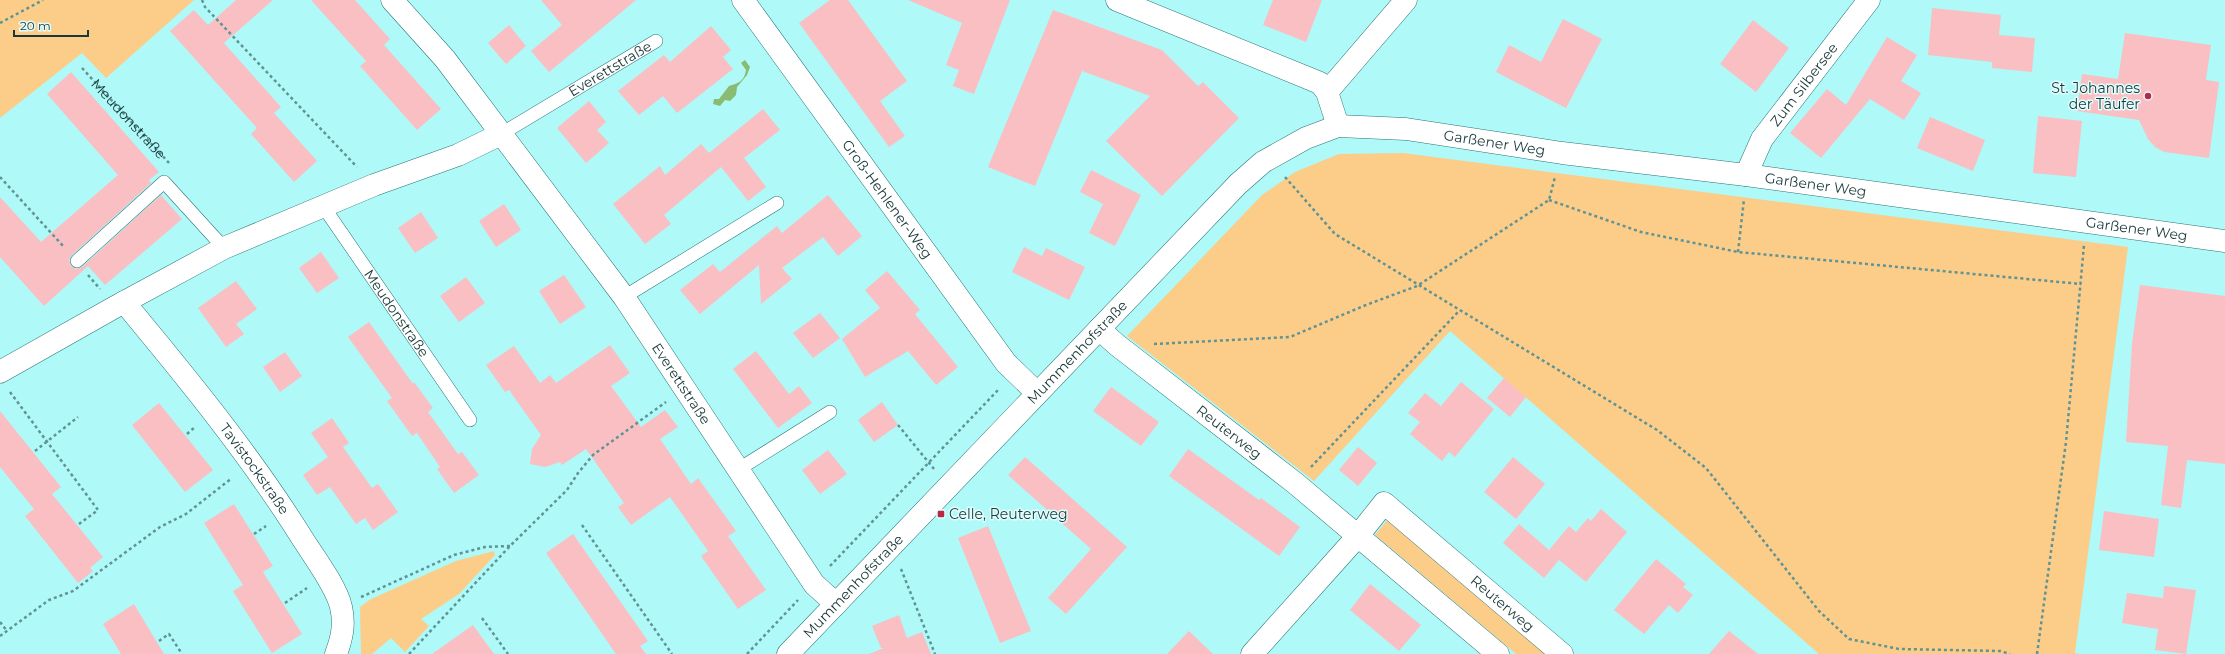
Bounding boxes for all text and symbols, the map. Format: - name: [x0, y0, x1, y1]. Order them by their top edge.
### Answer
- scale bar: [14, 12, 88, 38]
- text: 20 m: [20, 18, 51, 33]
- street label: Everettstraße: [565, 37, 655, 101]
- street label: Zum Silbersee: [1766, 39, 1842, 130]
- street label: Meudonstraße: [87, 75, 170, 163]
- place label: St. Johannes der Täufer: [2051, 79, 2140, 113]
- marker: St. Johannes der Täufer: [2143, 91, 2153, 101]
- street label: Garßener Weg: [1442, 126, 1547, 159]
- street label: Groß-Hehlener-Weg: [838, 136, 937, 262]
- street label: Garßener Weg: [1764, 169, 1868, 201]
- street label: Garßener Weg: [2085, 213, 2189, 245]
- street label: Meudonstraße: [360, 266, 433, 361]
- street label: Mummenhofstraße: [1023, 296, 1131, 408]
- street label: Everettstraße: [648, 340, 715, 428]
- street label: Reuterweg: [1193, 401, 1265, 463]
- street label: Tavistockstraße: [216, 420, 293, 518]
- place label: Celle, Reuterweg: [949, 505, 1068, 523]
- marker: Celle, Reuterweg: [936, 509, 946, 519]
- street label: Mummenhofstraße: [799, 530, 907, 642]
- street label: Reuterweg: [1467, 571, 1538, 636]

